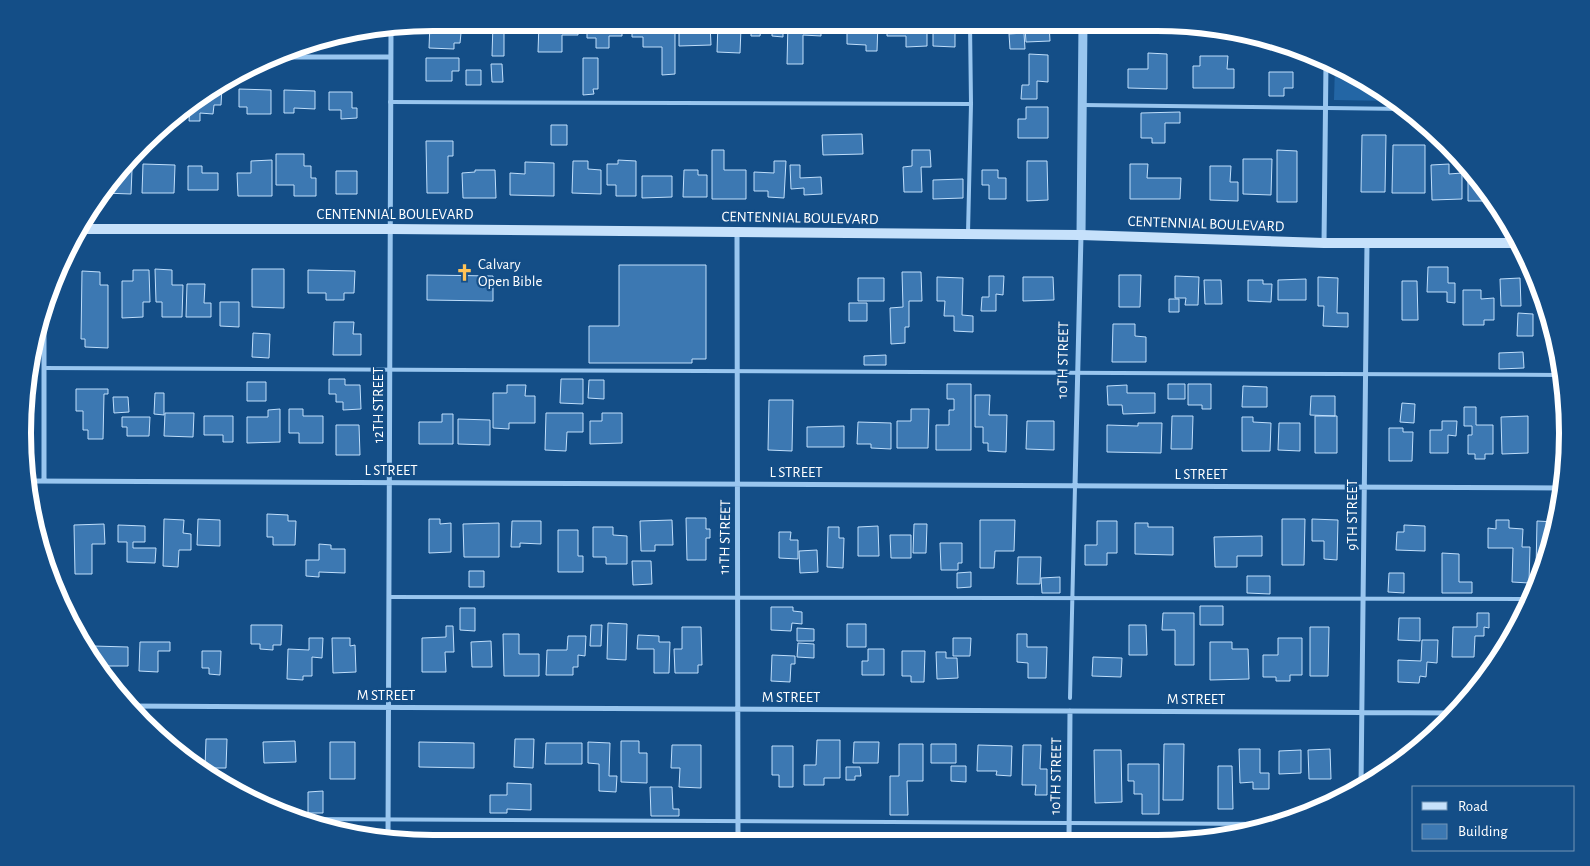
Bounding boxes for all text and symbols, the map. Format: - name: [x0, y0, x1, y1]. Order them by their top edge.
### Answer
- street label: CENTENNIAL BOULEVARD: [317, 207, 474, 222]
- street label: CENTENNIAL BOULEVARD: [721, 209, 879, 227]
- street label: CENTENNIAL BOULEVARD: [1127, 214, 1285, 234]
- place label: Calvary Open Bible: [478, 257, 542, 289]
- church icon: Calvary Open Bible: [454, 263, 474, 283]
- street label: 10TH STREET: [1055, 320, 1071, 399]
- street label: 12TH STREET: [371, 366, 386, 443]
- street label: L STREET: [364, 463, 418, 478]
- street label: L STREET: [769, 465, 823, 480]
- street label: L STREET: [1174, 467, 1228, 482]
- street label: 9TH STREET: [1345, 479, 1360, 551]
- street label: 11TH STREET: [717, 499, 733, 574]
- street label: M STREET: [357, 688, 416, 703]
- street label: M STREET: [762, 690, 821, 705]
- street label: M STREET: [1167, 692, 1226, 707]
- street label: 10TH STREET: [1048, 736, 1064, 815]
- legend: [1412, 786, 1575, 851]
- text: Road: [1458, 799, 1488, 814]
- text: Building: [1458, 824, 1508, 839]

